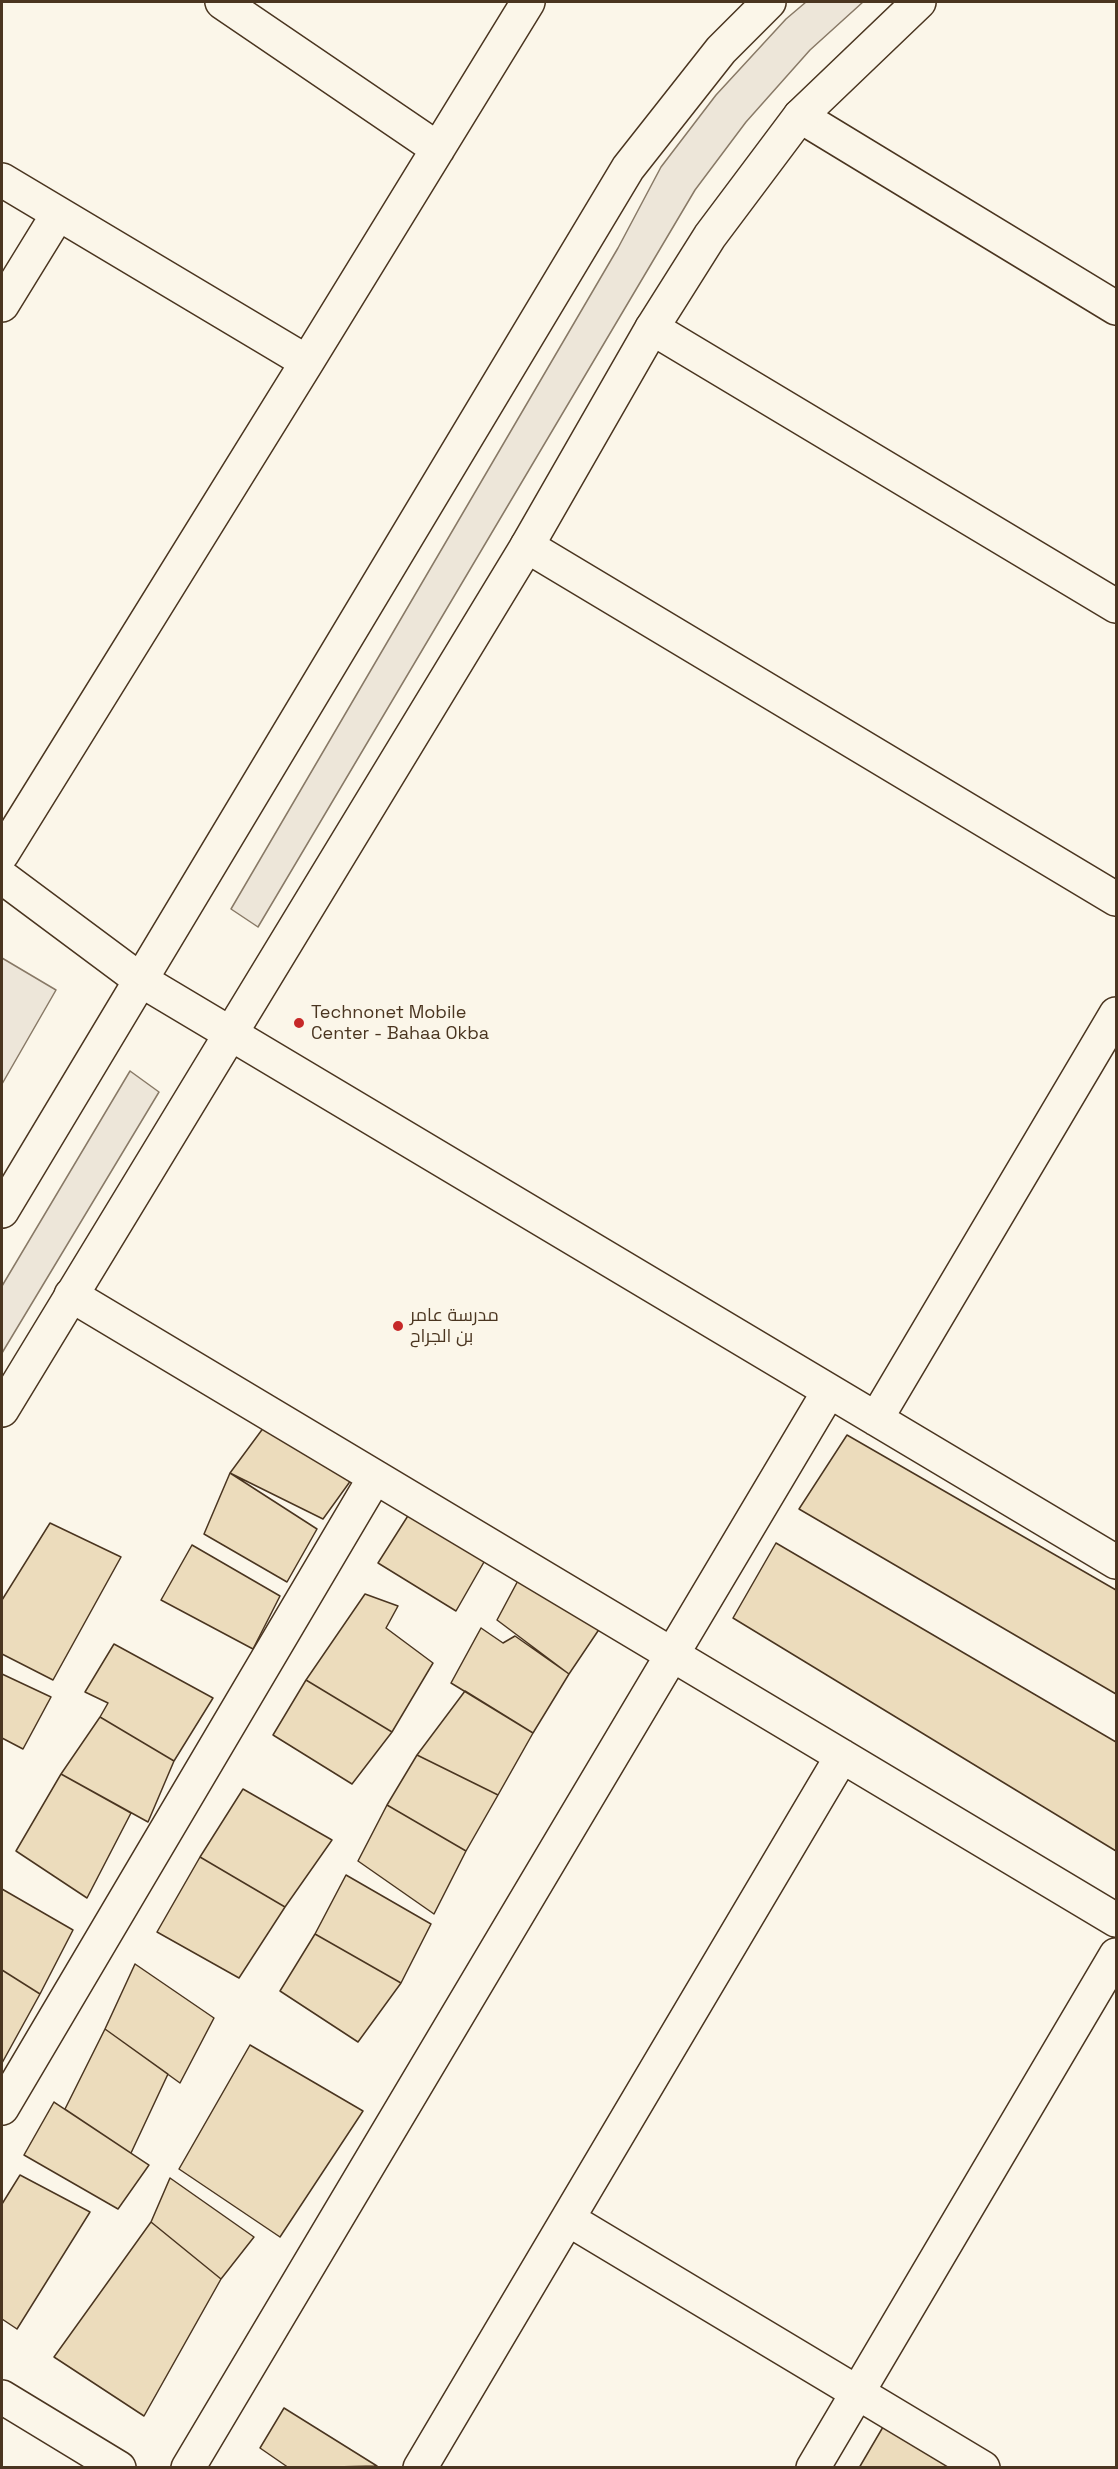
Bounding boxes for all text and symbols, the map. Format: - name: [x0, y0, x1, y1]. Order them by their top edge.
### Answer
- place label: Technonet Mobile Center - Bahaa Okba: [311, 1002, 489, 1044]
- marker: Technonet Mobile Center - Bahaa Okba: [292, 1016, 306, 1030]
- place label: مدرسة عامر بن الجراح: [410, 1305, 499, 1348]
- marker: مدرسة عامر بن الجراح: [391, 1319, 405, 1333]

